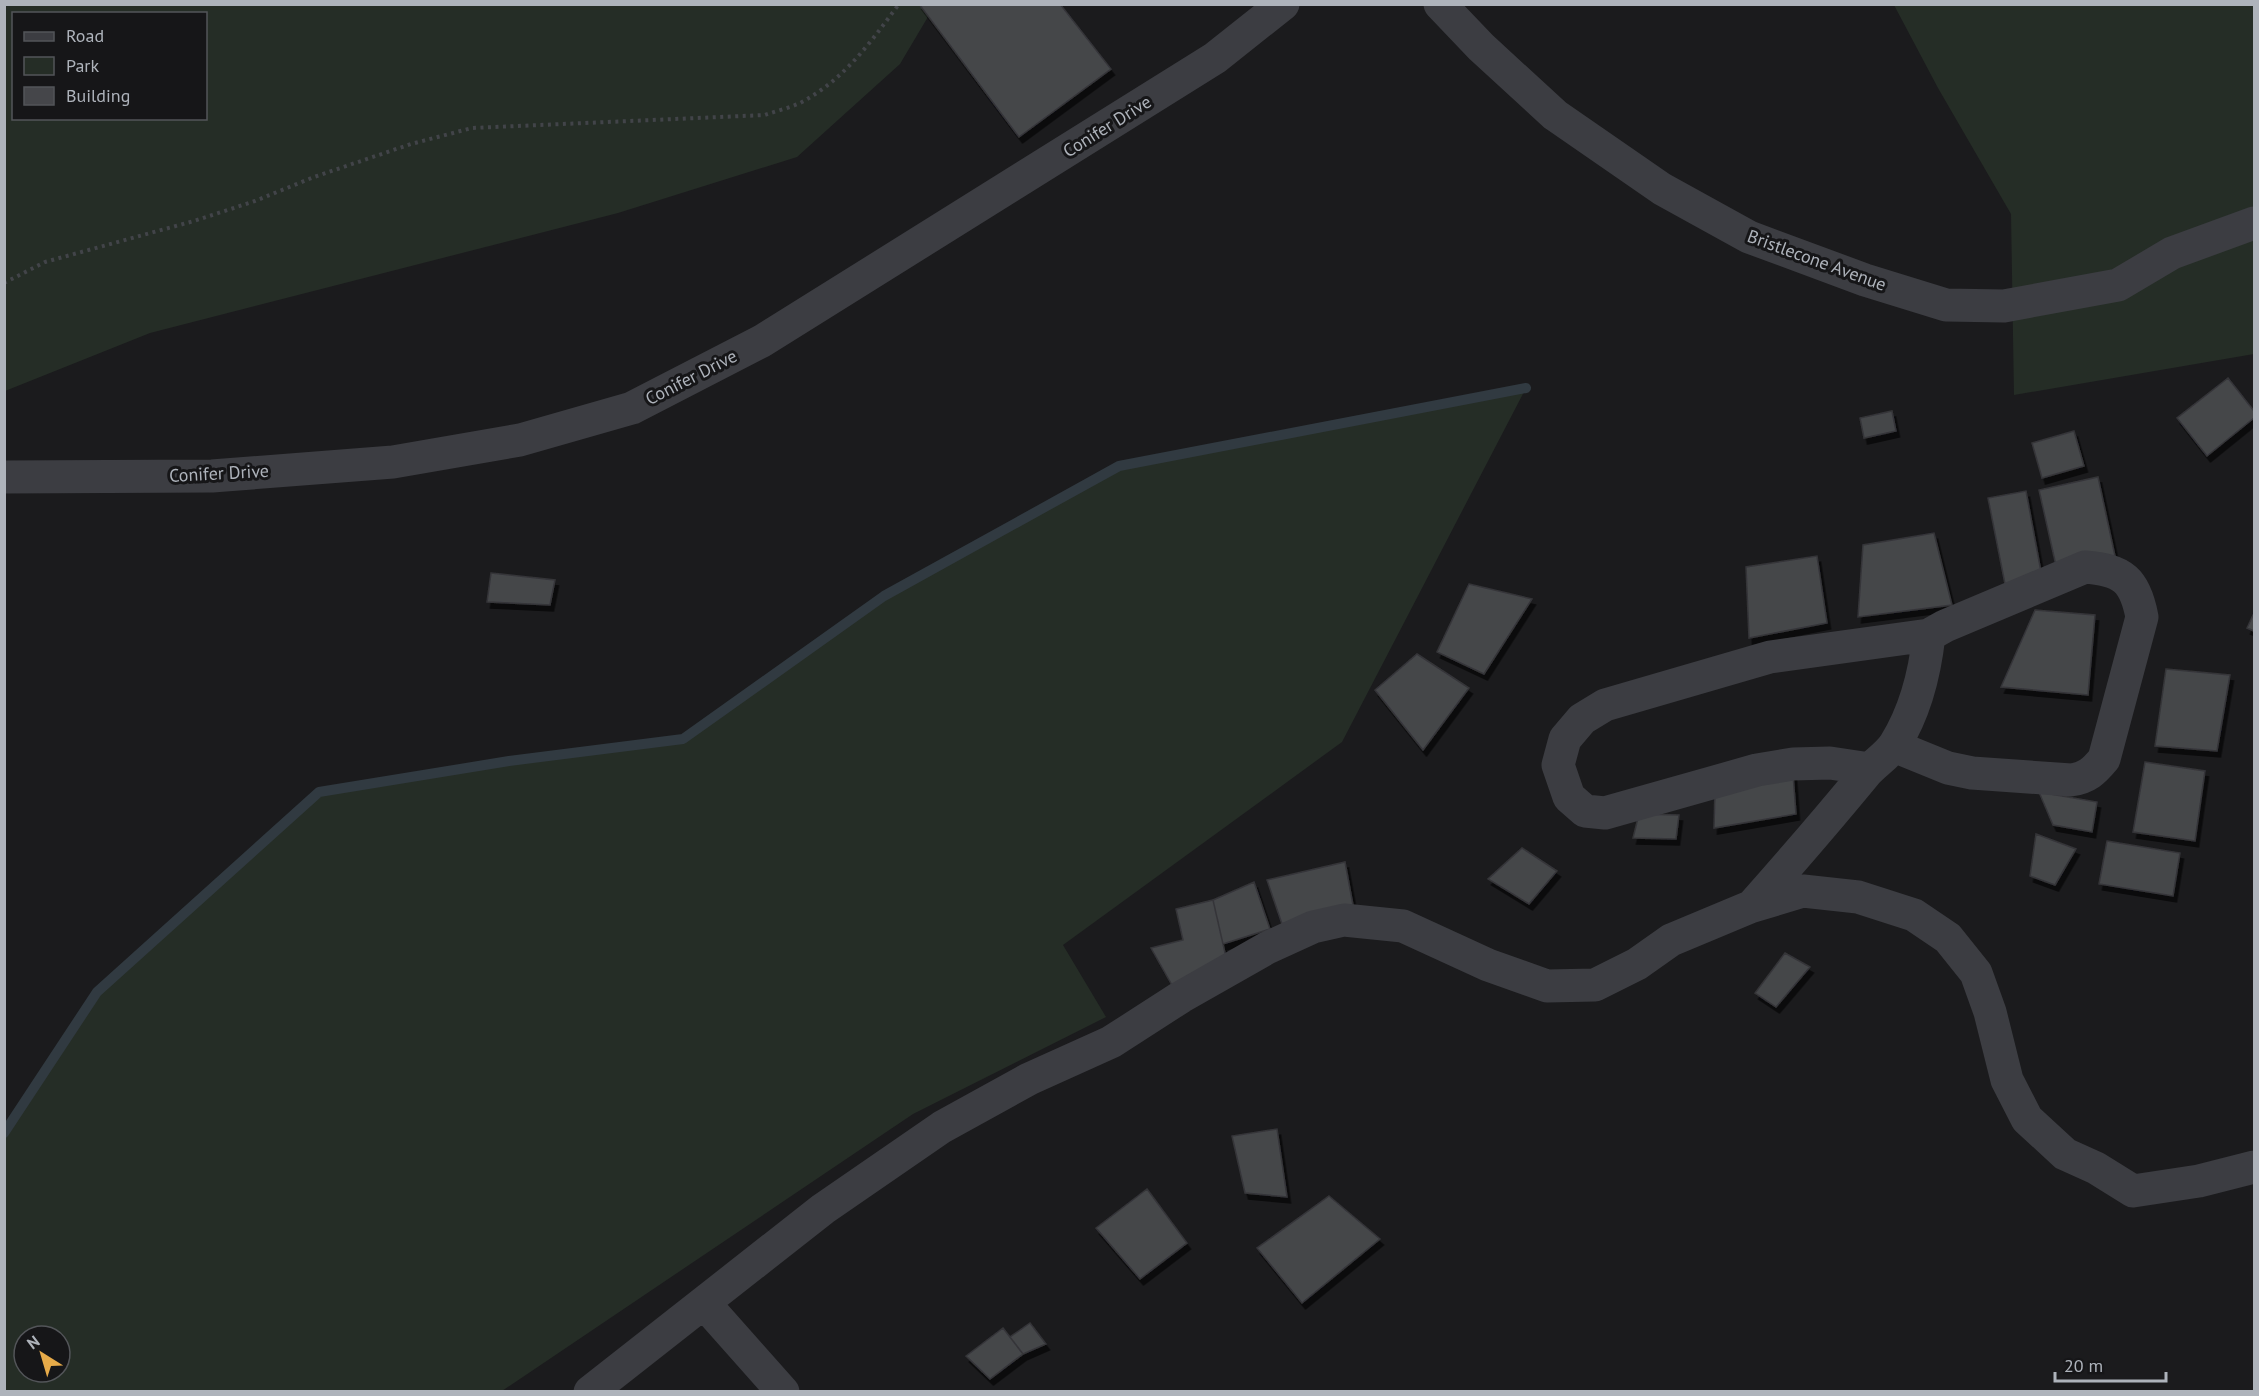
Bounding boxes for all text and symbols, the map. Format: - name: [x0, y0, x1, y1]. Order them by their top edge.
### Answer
- legend: [12, 12, 207, 120]
- text: Road: [66, 24, 104, 47]
- text: Park: [66, 54, 99, 77]
- text: Building: [66, 84, 130, 107]
- street label: Conifer Drive: [1059, 90, 1155, 162]
- street label: Bristlecone Avenue: [1744, 224, 1890, 296]
- street label: Conifer Drive: [641, 344, 741, 410]
- street label: Conifer Drive: [169, 459, 269, 487]
- north arrow: [12, 1324, 72, 1384]
- text: N: [23, 1331, 43, 1353]
- scale bar: [2055, 1345, 2166, 1383]
- text: 20 m: [2064, 1354, 2103, 1377]

